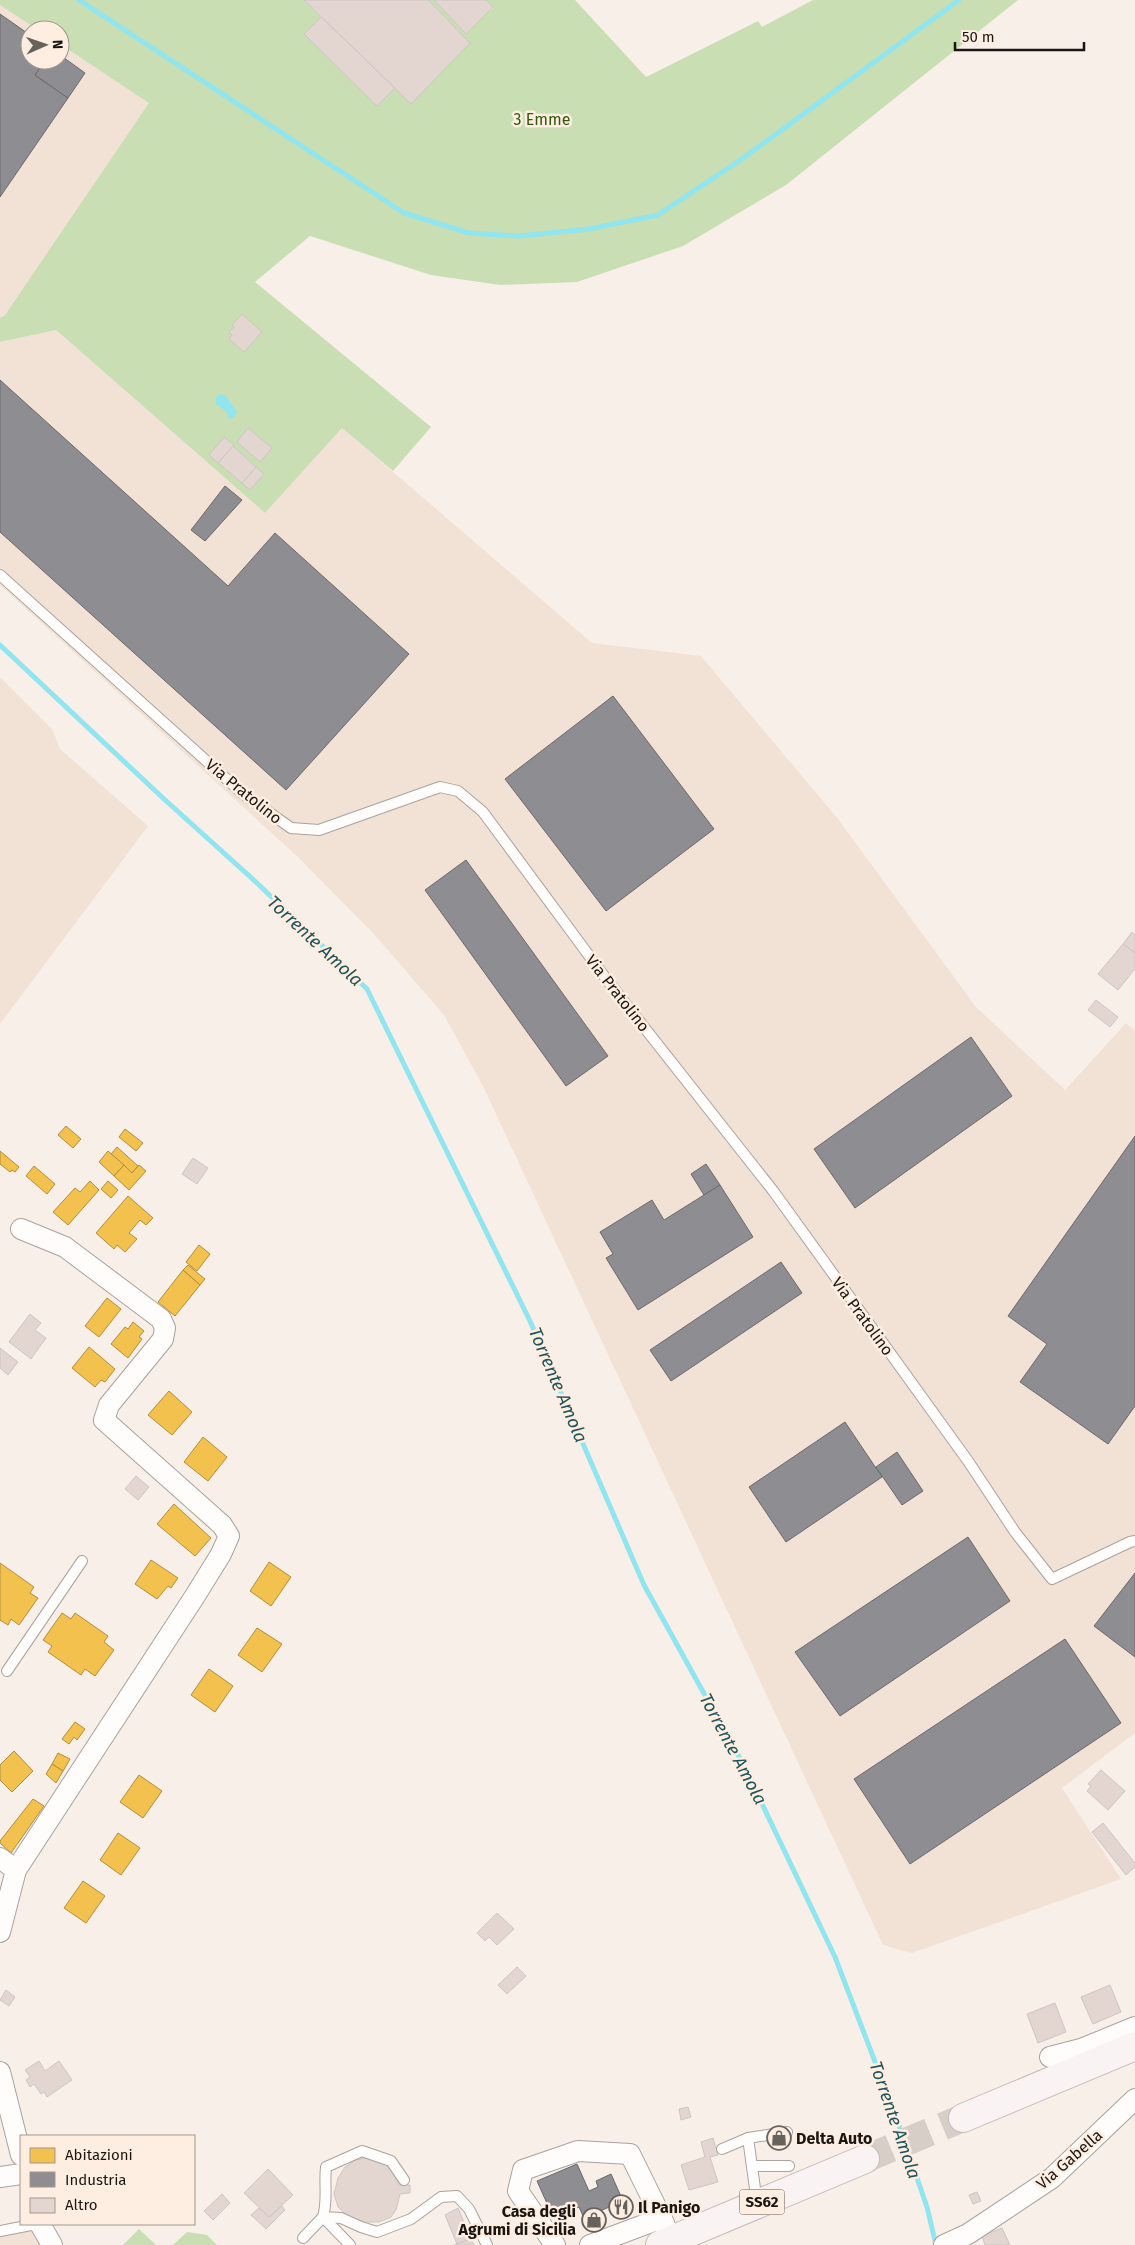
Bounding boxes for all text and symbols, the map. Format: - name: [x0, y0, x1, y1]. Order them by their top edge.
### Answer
- north arrow: [20, 20, 70, 70]
- scale bar: [955, 20, 1084, 52]
- text: 50 m: [962, 28, 995, 46]
- text: N: [49, 40, 66, 50]
- park label: 3 Emme: [514, 110, 570, 129]
- street label: Via Pratolino: [202, 755, 286, 828]
- water label: Torrente Amola: [263, 891, 367, 991]
- street label: Via Pratolino: [582, 951, 654, 1036]
- street label: Via Pratolino: [828, 1273, 897, 1359]
- water label: Torrente Amola: [524, 1324, 592, 1446]
- water label: Torrente Amola: [694, 1690, 772, 1808]
- water label: Torrente Amola: [865, 2058, 925, 2182]
- shop icon: Delta Auto: [766, 2125, 792, 2151]
- street label: Via Gabella: [1032, 2126, 1106, 2193]
- place label: Delta Auto: [796, 2129, 872, 2148]
- legend: [20, 2135, 195, 2225]
- text: Abitazioni: [65, 2146, 133, 2164]
- text: Industria: [65, 2171, 127, 2189]
- road number: SS62: [740, 2190, 784, 2214]
- restaurant icon: Il Panigo: [608, 2194, 634, 2220]
- text: Altro: [65, 2196, 98, 2214]
- place label: Il Panigo: [638, 2198, 700, 2217]
- place label: Casa degli Agrumi di Sicilia: [458, 2202, 576, 2239]
- shop icon: Casa degli Agrumi di Sicilia: [581, 2207, 607, 2233]

